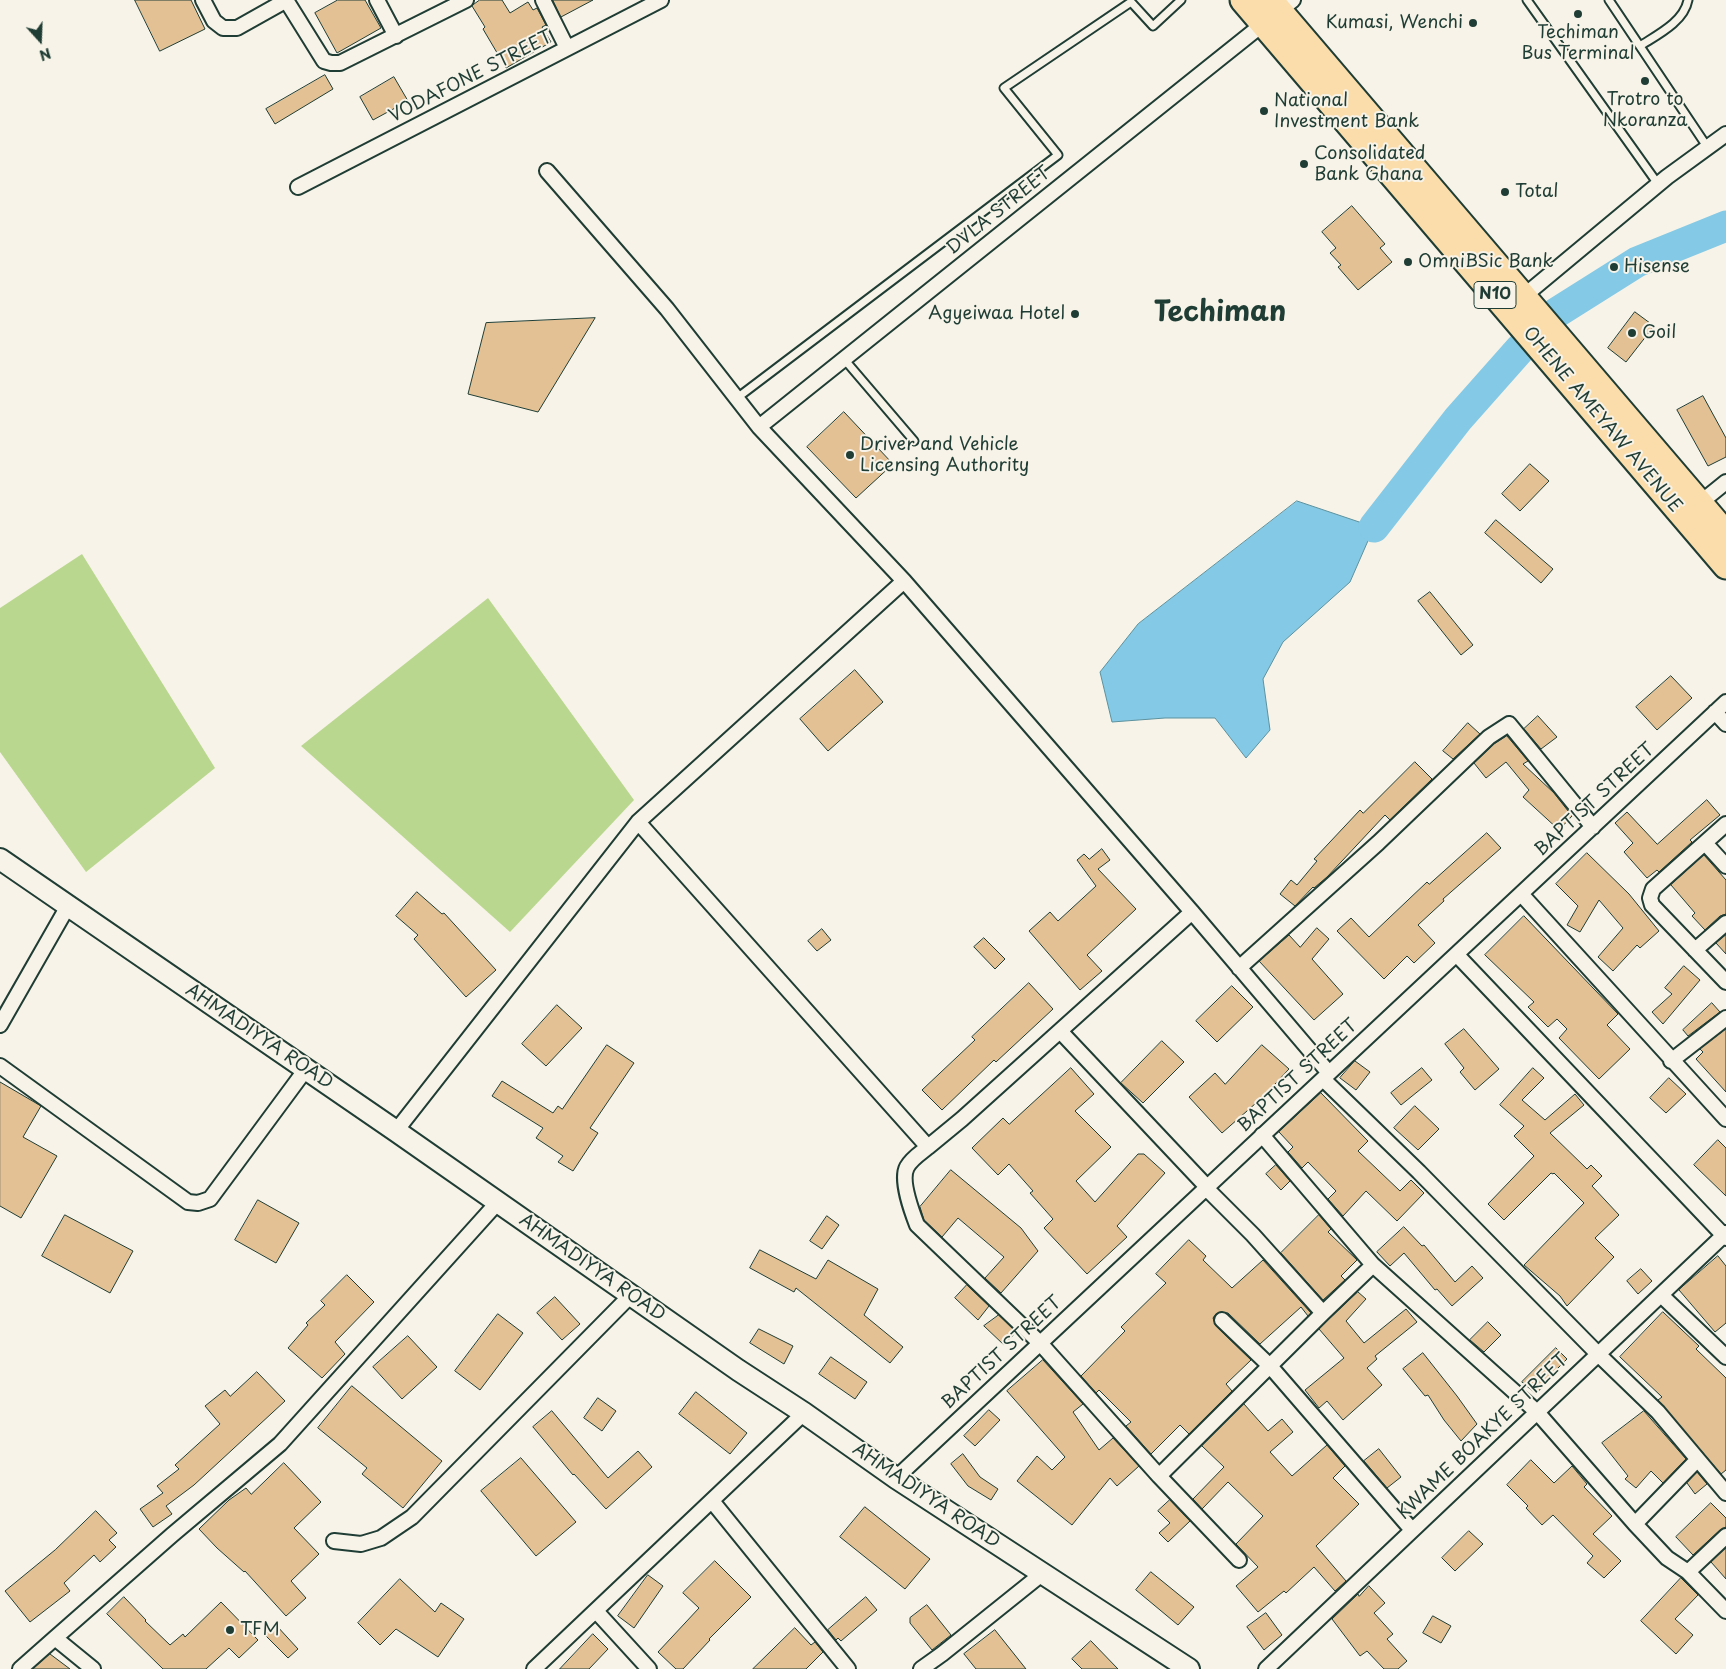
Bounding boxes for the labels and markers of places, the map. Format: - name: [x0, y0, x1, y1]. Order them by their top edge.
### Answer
- marker: Techiman Bus Terminal: [1572, 8, 1584, 20]
- place label: Kumasi, Wenchi: [1326, 12, 1463, 34]
- marker: Kumasi, Wenchi: [1467, 17, 1479, 29]
- place label: Techiman Bus Terminal: [1521, 22, 1635, 64]
- marker: Trotro to Nkoranza: [1639, 75, 1651, 87]
- place label: Trotro to Nkoranza: [1603, 89, 1687, 132]
- place label: National Investment Bank: [1274, 90, 1419, 132]
- marker: National Investment Bank: [1258, 105, 1270, 117]
- place label: Consolidated Bank Ghana: [1314, 143, 1425, 186]
- marker: Consolidated Bank Ghana: [1298, 158, 1310, 170]
- place label: Total: [1515, 181, 1558, 203]
- marker: Total: [1499, 186, 1511, 198]
- place label: OmniBSic Bank: [1418, 251, 1553, 273]
- marker: OmniBSic Bank: [1402, 256, 1414, 268]
- place label: Hisense: [1624, 256, 1690, 278]
- marker: Hisense: [1608, 261, 1620, 273]
- place label: Agyeiwaa Hotel: [928, 303, 1065, 325]
- marker: Agyeiwaa Hotel: [1069, 308, 1081, 320]
- place label: Goil: [1642, 322, 1676, 344]
- marker: Goil: [1626, 327, 1638, 339]
- place label: Driver and Vehicle Licensing Authority: [860, 434, 1029, 476]
- marker: Driver and Vehicle Licensing Authority: [844, 449, 856, 461]
- place label: TFM: [240, 1619, 280, 1641]
- marker: TFM: [224, 1624, 236, 1636]

